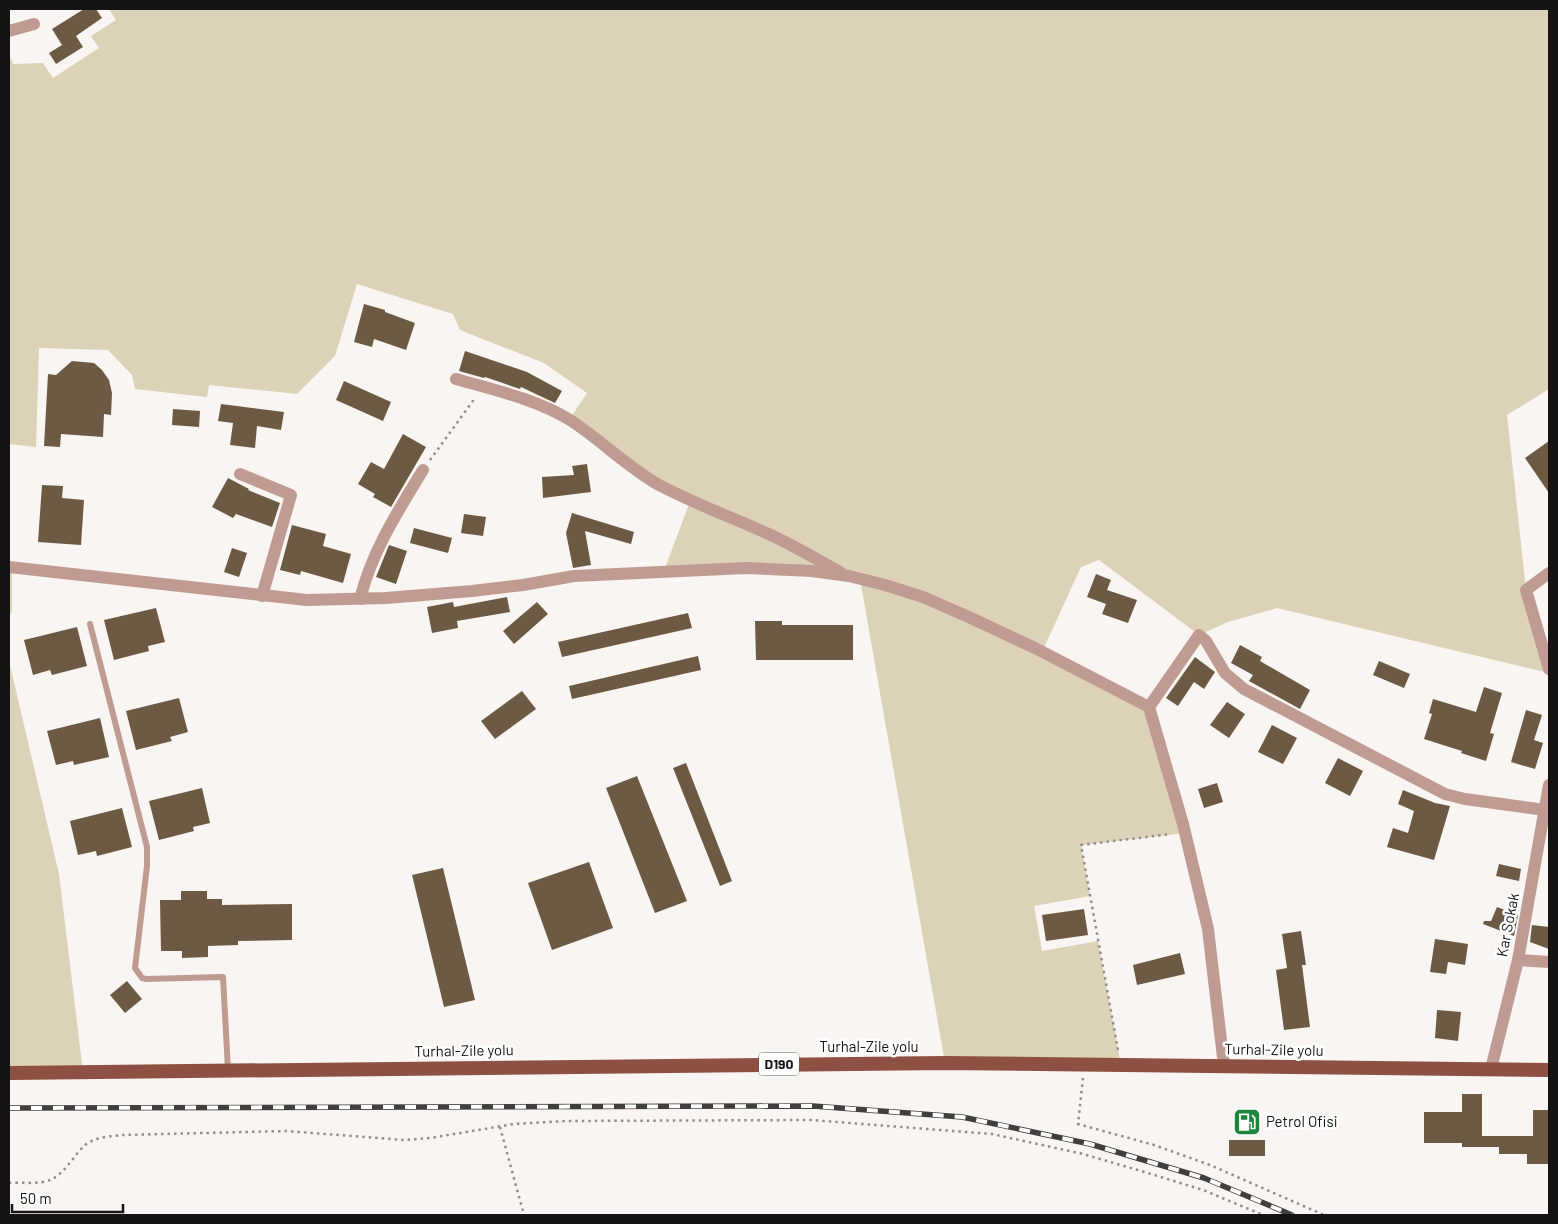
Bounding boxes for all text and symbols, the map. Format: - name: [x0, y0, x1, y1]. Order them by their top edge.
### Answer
- street label: Kar Sokak: [1492, 891, 1522, 958]
- street label: Turhal-Zile yolu: [819, 1037, 919, 1055]
- street label: Turhal-Zile yolu: [1224, 1039, 1324, 1059]
- street label: Turhal-Zile yolu: [414, 1040, 514, 1060]
- road number: D190: [759, 1052, 799, 1076]
- fuel station icon: Petrol Ofisi: [1232, 1107, 1262, 1137]
- place label: Petrol Ofisi: [1266, 1112, 1338, 1130]
- scale bar: [12, 1182, 124, 1214]
- text: 50 m: [20, 1189, 52, 1207]

